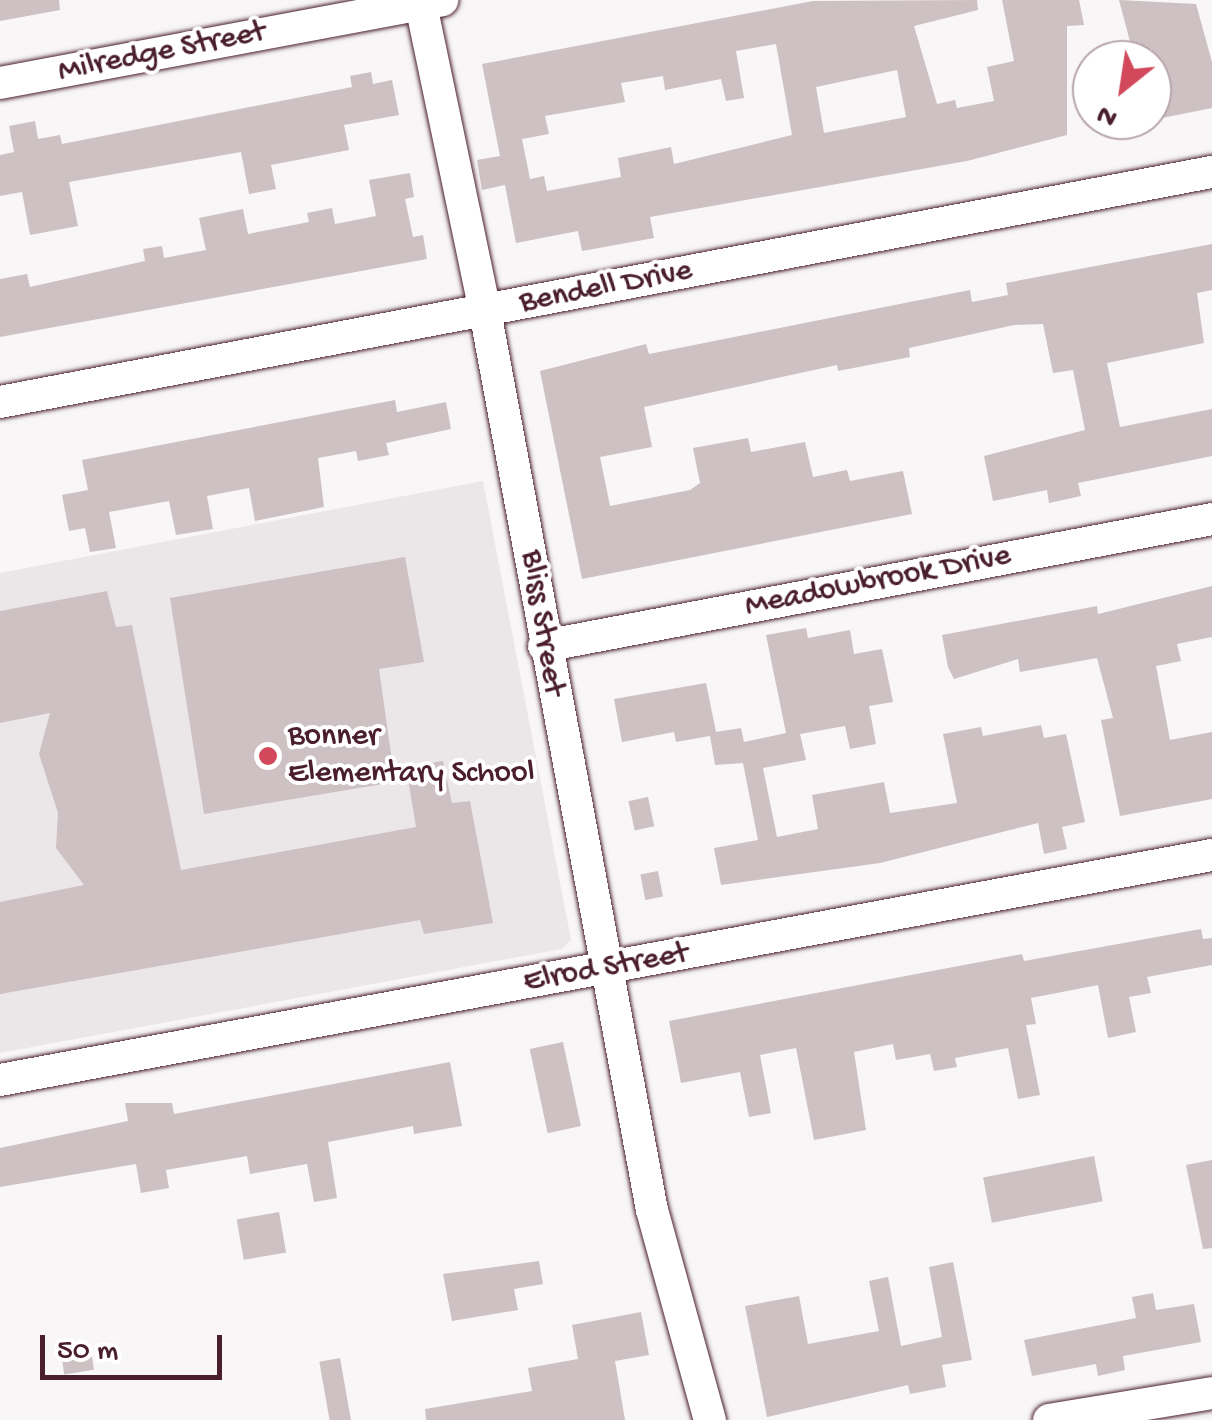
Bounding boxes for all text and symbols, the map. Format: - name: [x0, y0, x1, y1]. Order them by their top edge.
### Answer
- street label: Milredge Street: [55, 14, 269, 92]
- north arrow: [1072, 40, 1172, 140]
- text: N: [1092, 96, 1124, 134]
- street label: Bendell Drive: [517, 252, 695, 324]
- street label: Meadowbrook Drive: [742, 537, 1014, 627]
- street label: Bliss Street: [511, 547, 571, 699]
- place label: Bonner Elementary School: [288, 719, 535, 794]
- marker: Bonner Elementary School: [257, 745, 279, 767]
- street label: Elrod Street: [521, 936, 691, 1002]
- scale bar: [45, 1315, 228, 1377]
- text: 50 m: [57, 1335, 118, 1370]

